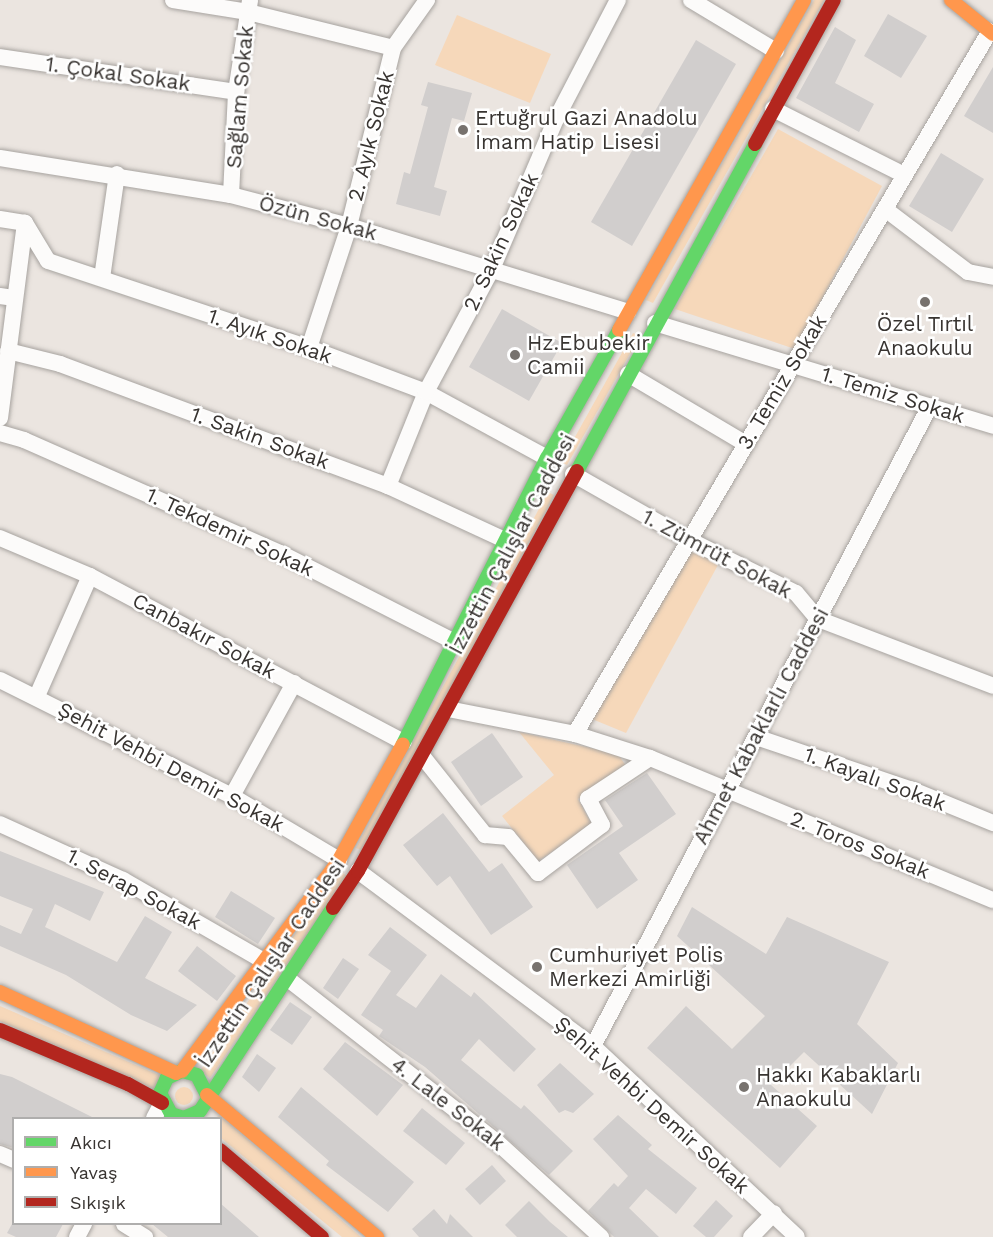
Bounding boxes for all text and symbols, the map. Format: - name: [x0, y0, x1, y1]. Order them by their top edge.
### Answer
- street label: Sağlam Sokak: [221, 25, 259, 169]
- street label: 1. Çokal Sokak: [44, 51, 192, 97]
- street label: 2. Ayık Sokak: [342, 68, 400, 204]
- place label: Ertuğrul Gazi Anadolu İmam Hatip Lisesi: [475, 105, 699, 155]
- marker: Ertuğrul Gazi Anadolu İmam Hatip Lisesi: [456, 123, 470, 137]
- street label: 2. Sakin Sokak: [458, 169, 544, 315]
- street label: Özün Sokak: [256, 190, 380, 246]
- marker: Özel Tırtıl Anaokulu: [918, 295, 932, 309]
- street label: 1. Ayık Sokak: [204, 303, 336, 369]
- street label: 3. Temiz Sokak: [732, 310, 832, 454]
- place label: Özel Tırtıl Anaokulu: [876, 311, 974, 361]
- place label: Hz.Ebubekir Camii: [527, 330, 650, 380]
- marker: Hz.Ebubekir Camii: [508, 348, 522, 362]
- street label: 1. Temiz Sokak: [818, 361, 968, 429]
- street label: 1. Sakin Sokak: [187, 401, 333, 475]
- street label: İzzettin Çalışlar Caddesi: [443, 429, 581, 659]
- street label: 1. Tekdemir Sokak: [142, 482, 318, 582]
- street label: 1. Zümrüt Sokak: [638, 504, 796, 604]
- street label: Canbakır Sokak: [128, 588, 280, 684]
- street label: Ahmet Kabaklarlı Caddesi: [688, 603, 834, 849]
- street label: Şehit Vehbi Demir Sokak: [53, 696, 289, 838]
- street label: 1. Kayalı Sokak: [801, 742, 949, 816]
- street label: 2. Toros Sokak: [786, 805, 934, 885]
- street label: 1. Serap Sokak: [63, 843, 205, 935]
- street label: İzzettin Çalışlar Caddesi: [192, 854, 350, 1072]
- place label: Cumhuriyet Polis Merkezi Amirliği: [549, 942, 723, 992]
- marker: Cumhuriyet Polis Merkezi Amirliği: [530, 960, 544, 974]
- street label: Şehit Vehbi Demir Sokak: [549, 1011, 755, 1199]
- street label: 4. Lale Sokak: [386, 1052, 510, 1156]
- place label: Hakkı Kabaklarlı Anaokulu: [756, 1062, 921, 1112]
- marker: Hakkı Kabaklarlı Anaokulu: [737, 1080, 751, 1094]
- legend: [12, 1117, 222, 1225]
- text: Akıcı: [70, 1132, 112, 1153]
- text: Yavaş: [70, 1162, 117, 1183]
- text: Sıkışık: [70, 1192, 126, 1213]

